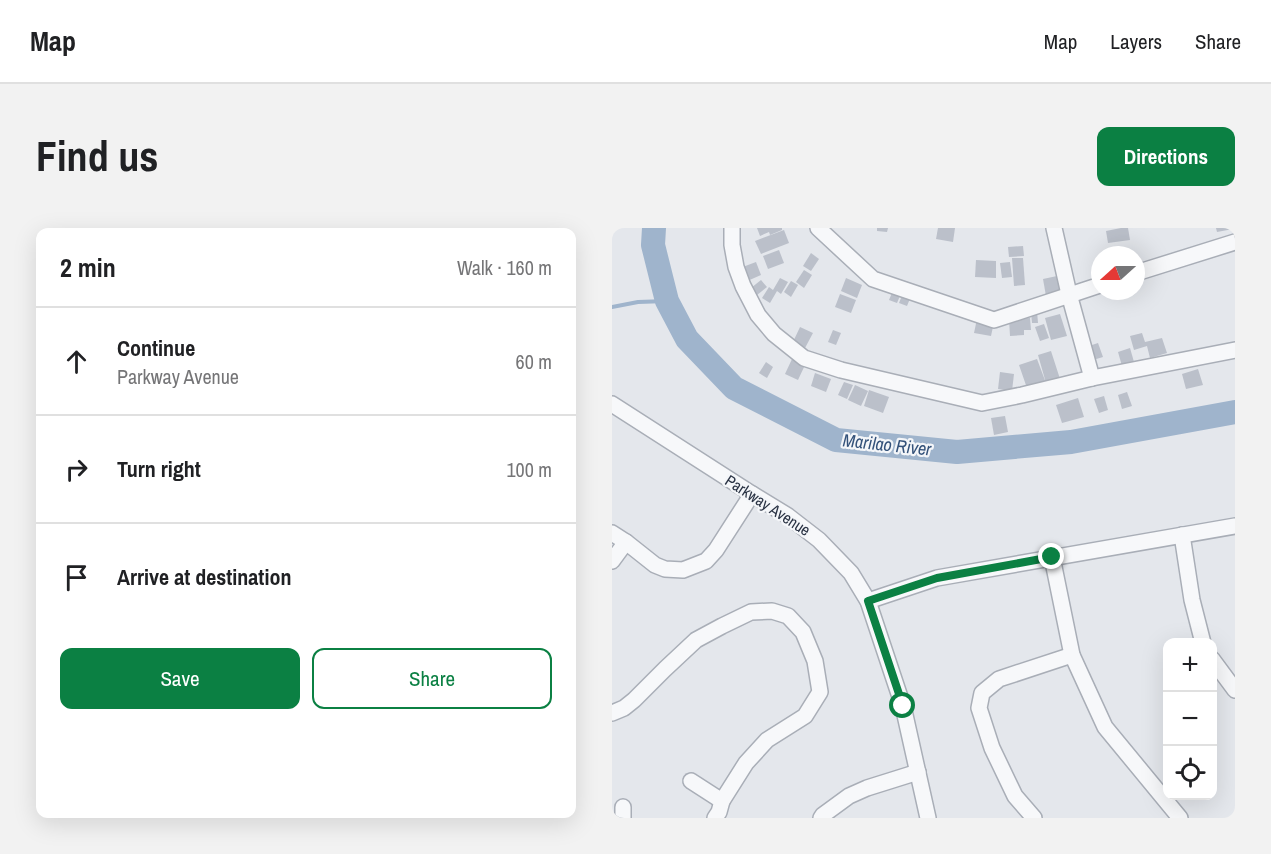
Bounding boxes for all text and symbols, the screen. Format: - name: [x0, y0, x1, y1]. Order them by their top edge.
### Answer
- text: Map: [30, 22, 76, 60]
- text: Map: [1044, 27, 1077, 56]
- text: Layers: [1110, 27, 1162, 56]
- text: Share: [1195, 27, 1241, 56]
- button: Directions: [1097, 127, 1235, 186]
- text: Find us: [36, 128, 158, 184]
- north arrow: [1091, 246, 1145, 300]
- text: 2 min: [60, 250, 116, 285]
- text: Walk · 160 m: [457, 254, 552, 281]
- text: Continue: [117, 333, 195, 363]
- icon: ahead: [60, 345, 93, 378]
- text: 60 m: [516, 348, 552, 375]
- text: Parkway Avenue: [117, 363, 239, 390]
- water label: Marilao River: [842, 427, 933, 462]
- icon: right: [60, 453, 93, 486]
- text: Turn right: [117, 454, 201, 484]
- text: 100 m: [506, 456, 552, 483]
- street label: Parkway Avenue: [721, 469, 815, 541]
- route end: [1038, 543, 1064, 569]
- icon: arrive: [60, 561, 93, 594]
- text: Arrive at destination: [117, 562, 291, 592]
- map controls: [1163, 638, 1217, 800]
- button: +: [1163, 638, 1217, 692]
- button: Save: [60, 648, 300, 709]
- button: Share: [312, 648, 552, 709]
- route start: [889, 692, 915, 718]
- button: −: [1163, 692, 1217, 746]
- button: locate: [1163, 746, 1217, 800]

